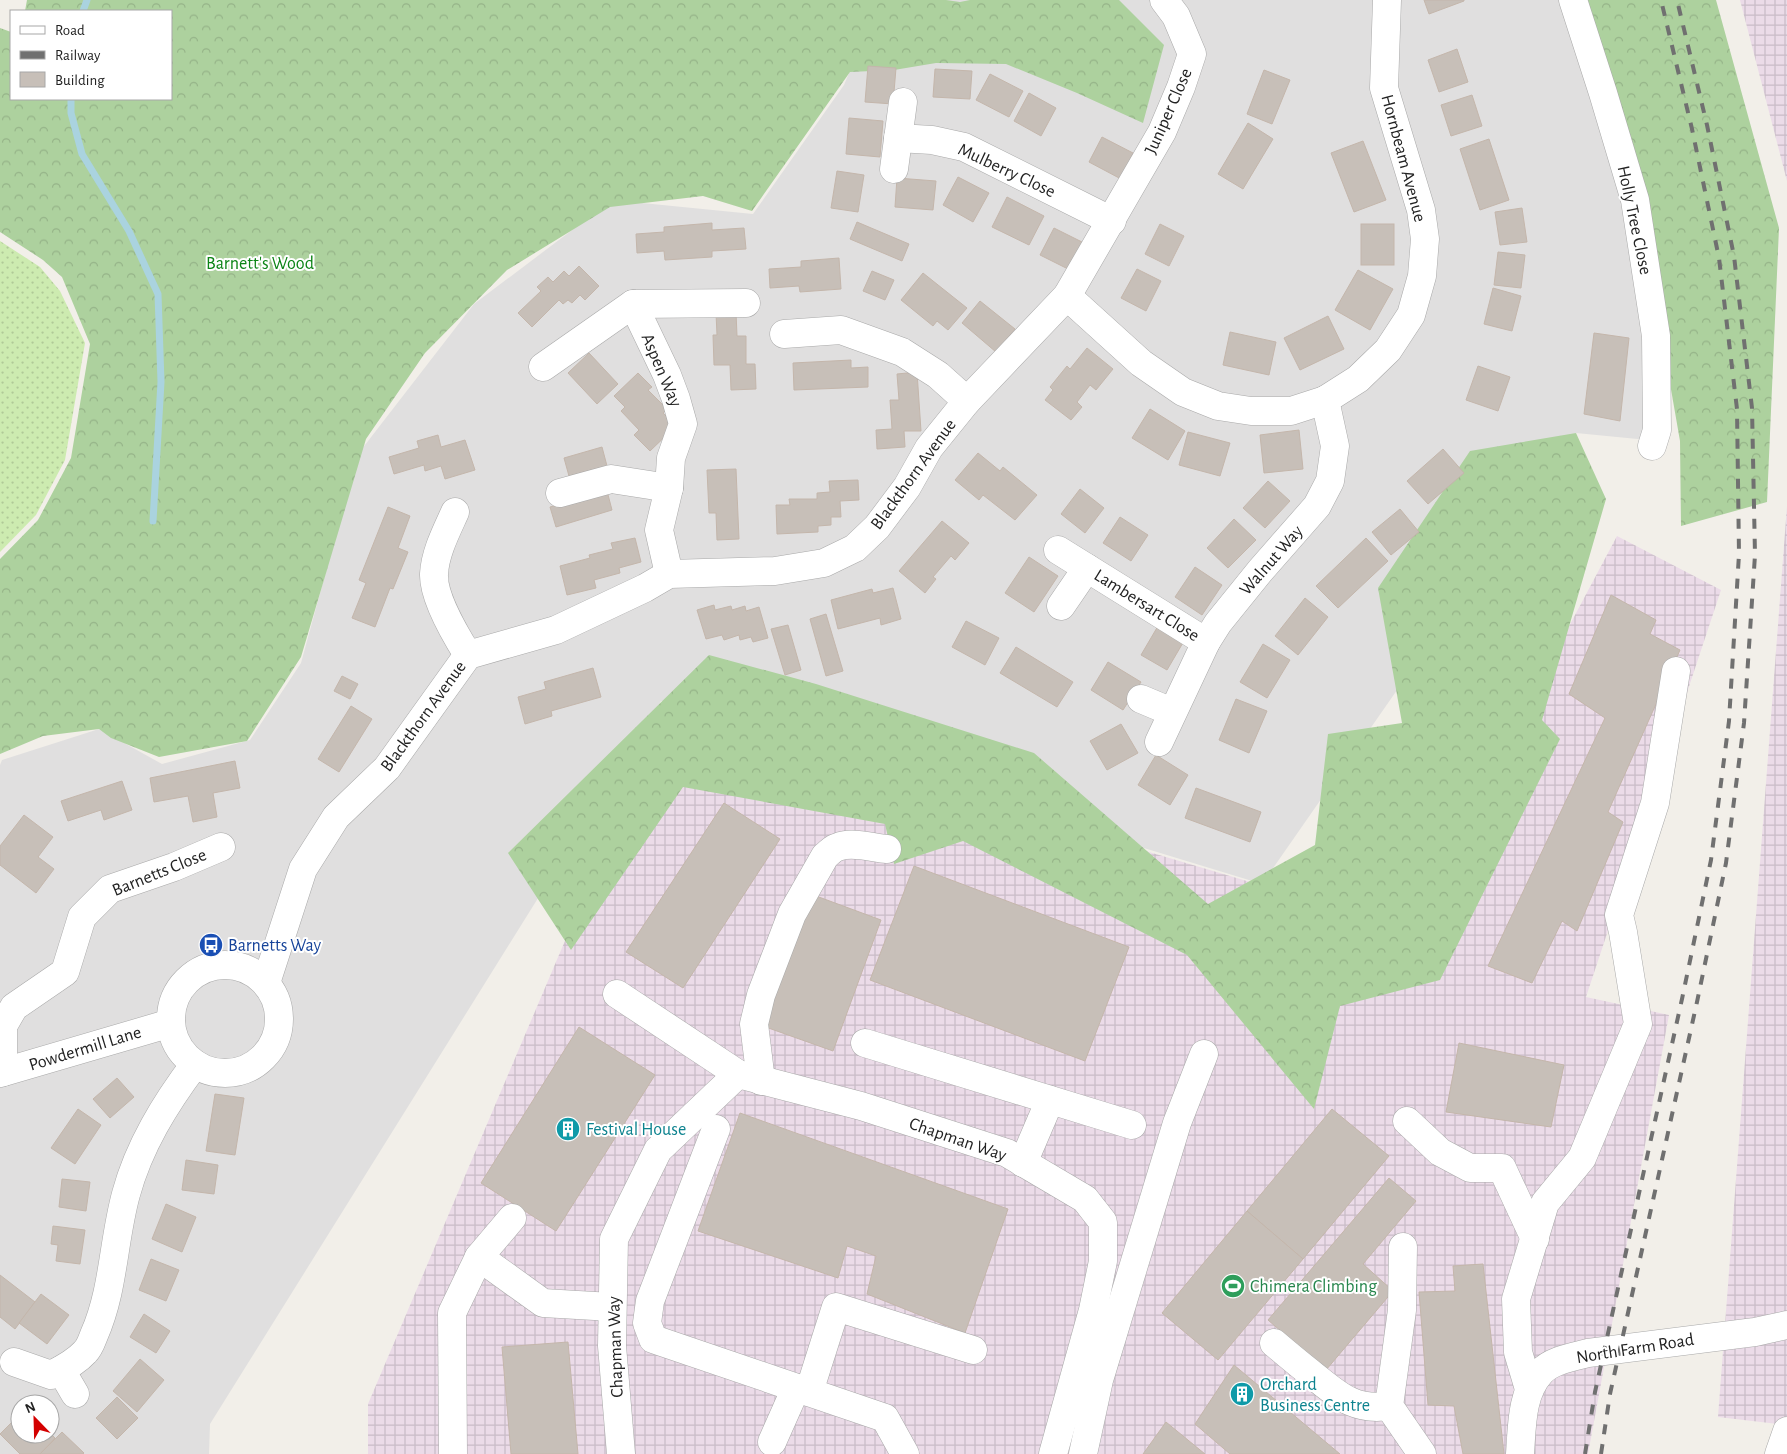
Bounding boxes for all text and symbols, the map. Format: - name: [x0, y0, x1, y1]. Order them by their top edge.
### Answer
- legend: [10, 10, 172, 100]
- text: Road: [55, 23, 85, 38]
- text: Railway: [55, 48, 101, 63]
- street label: Juniper Close: [1142, 66, 1196, 157]
- text: Building: [55, 73, 105, 88]
- street label: Hornbeam Avenue: [1377, 93, 1429, 224]
- street label: Mulberry Close: [955, 141, 1058, 201]
- street label: Holly Tree Close: [1614, 164, 1654, 276]
- park label: Barnett's Wood: [206, 255, 314, 273]
- street label: Aspen Way: [638, 331, 685, 410]
- street label: Blackthorn Avenue: [868, 416, 960, 533]
- street label: Walnut Way: [1237, 522, 1307, 599]
- street label: Lambersart Close: [1091, 566, 1202, 645]
- street label: Blackthorn Avenue: [378, 658, 470, 775]
- street label: Barnetts Close: [110, 846, 209, 900]
- bus stop icon: Barnetts Way: [198, 932, 224, 958]
- place label: Barnetts Way: [228, 937, 321, 955]
- street label: Powdermill Lane: [27, 1023, 144, 1075]
- street label: Chapman Way: [907, 1115, 1009, 1165]
- building icon: Festival House: [555, 1116, 581, 1142]
- place label: Festival House: [586, 1121, 686, 1139]
- sports icon: Chimera Climbing: [1220, 1273, 1246, 1299]
- place label: Chimera Climbing: [1250, 1278, 1377, 1296]
- street label: Chapman Way: [605, 1296, 627, 1398]
- street label: North Farm Road: [1575, 1331, 1695, 1367]
- place label: Orchard Business Centre: [1260, 1376, 1370, 1415]
- building icon: Orchard Business Centre: [1229, 1381, 1255, 1407]
- north arrow: [10, 1394, 60, 1444]
- text: N: [23, 1400, 38, 1416]

